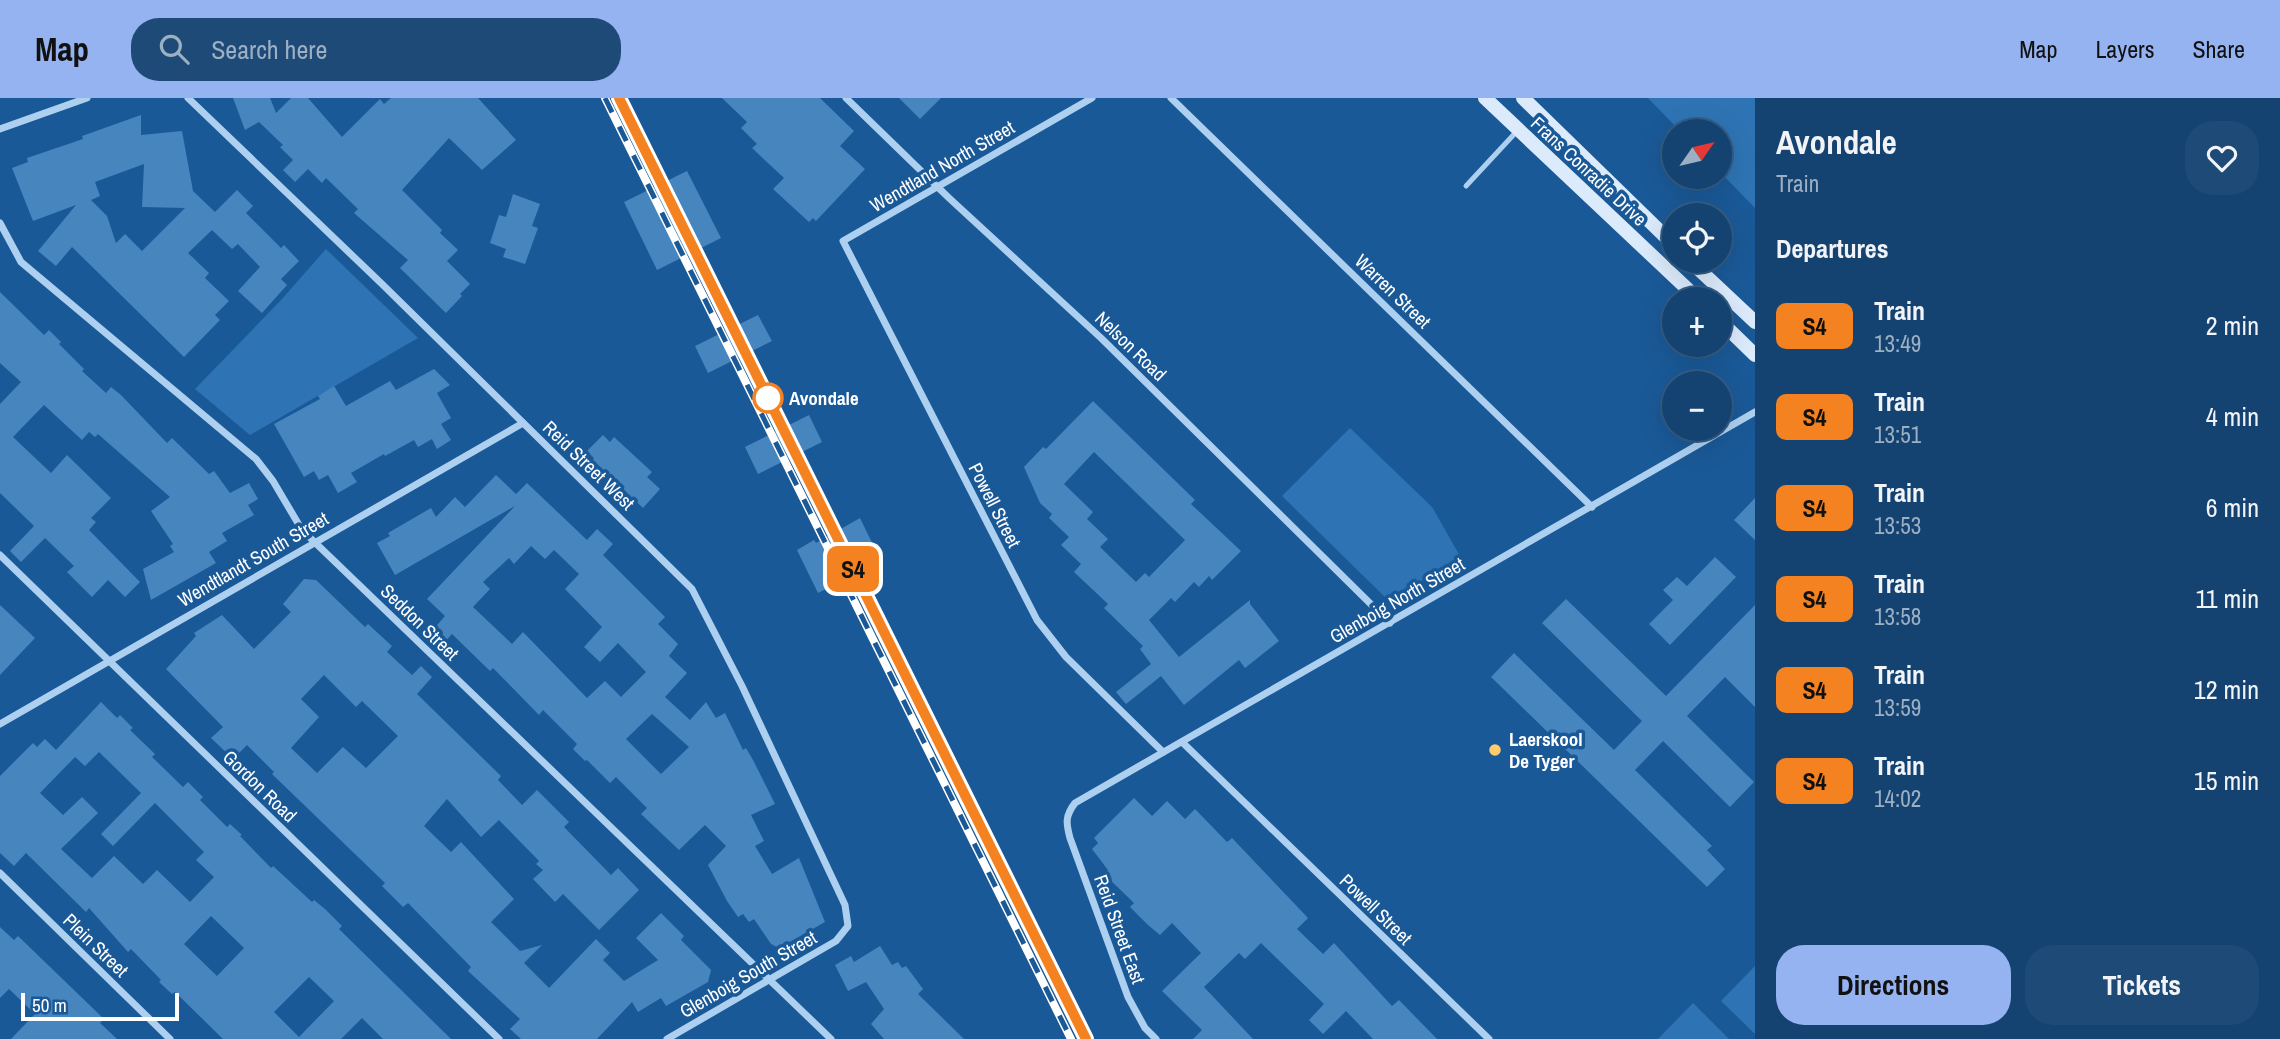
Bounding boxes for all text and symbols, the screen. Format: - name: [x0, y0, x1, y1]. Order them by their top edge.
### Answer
- search box: [131, 18, 621, 81]
- text: Map: [35, 27, 89, 71]
- icon: search: [155, 30, 193, 68]
- text: Search here: [211, 32, 327, 67]
- text: Map: [2019, 33, 2057, 65]
- text: Layers: [2095, 33, 2154, 65]
- text: Share: [2192, 33, 2245, 65]
- street label: Frans Conradie Drive: [1525, 110, 1653, 232]
- street label: Wendtland North Street: [865, 114, 1019, 218]
- north arrow: [1662, 119, 1732, 189]
- map controls: [1662, 119, 1732, 441]
- text: Avondale: [1776, 120, 1897, 164]
- button: heart: [2185, 121, 2259, 195]
- text: Train: [1776, 168, 1819, 199]
- button: locate: [1662, 203, 1732, 273]
- text: Departures: [1776, 231, 1889, 266]
- street label: Warren Street: [1349, 248, 1437, 334]
- button: +: [1662, 287, 1732, 357]
- text: Train: [1874, 293, 1925, 328]
- street label: Nelson Road: [1090, 305, 1172, 387]
- text: 2 min: [2206, 308, 2259, 343]
- text: S4: [1802, 310, 1827, 342]
- text: 13:49: [1874, 328, 1921, 359]
- button: −: [1662, 371, 1732, 441]
- marker: Avondale: [753, 383, 783, 413]
- text: Train: [1874, 384, 1925, 419]
- place label: Avondale: [789, 385, 859, 411]
- text: 4 min: [2206, 399, 2259, 434]
- text: S4: [1802, 401, 1827, 433]
- street label: Reid Street West: [537, 415, 641, 516]
- text: 13:51: [1874, 419, 1921, 450]
- street label: Powell Street: [963, 458, 1028, 552]
- text: Train: [1874, 475, 1925, 510]
- text: 6 min: [2206, 490, 2259, 525]
- text: S4: [1802, 492, 1827, 524]
- street label: Wendtlandt South Street: [173, 505, 333, 613]
- text: 13:53: [1874, 510, 1921, 541]
- line badge: S4: [822, 546, 884, 592]
- street label: Glenboig North Street: [1325, 551, 1470, 649]
- text: S4: [841, 553, 865, 585]
- text: Train: [1874, 566, 1925, 601]
- street label: Seddon Street: [375, 578, 465, 666]
- text: 11 min: [2195, 581, 2259, 616]
- text: S4: [1802, 583, 1827, 615]
- text: 13:58: [1874, 601, 1921, 632]
- text: Train: [1874, 657, 1925, 692]
- text: 12 min: [2194, 672, 2259, 707]
- text: S4: [1802, 674, 1827, 706]
- text: 13:59: [1874, 692, 1921, 723]
- place label: Laerskool De Tyger: [1509, 726, 1583, 774]
- marker: Laerskool De Tyger: [1487, 742, 1503, 758]
- street label: Gordon Road: [217, 744, 303, 828]
- text: Train: [1874, 748, 1925, 783]
- text: 15 min: [2194, 763, 2259, 798]
- text: S4: [1802, 765, 1827, 797]
- text: 14:02: [1874, 783, 1921, 814]
- street label: Powell Street: [1334, 868, 1419, 951]
- street label: Reid Street East: [1088, 871, 1152, 988]
- street label: Plein Street: [58, 907, 135, 983]
- street label: Glenboig South Street: [675, 924, 822, 1024]
- button: Directions: [1776, 945, 2011, 1025]
- button: Tickets: [2025, 945, 2259, 1025]
- scale bar: [21, 990, 178, 1022]
- text: 50 m: [32, 992, 67, 1018]

